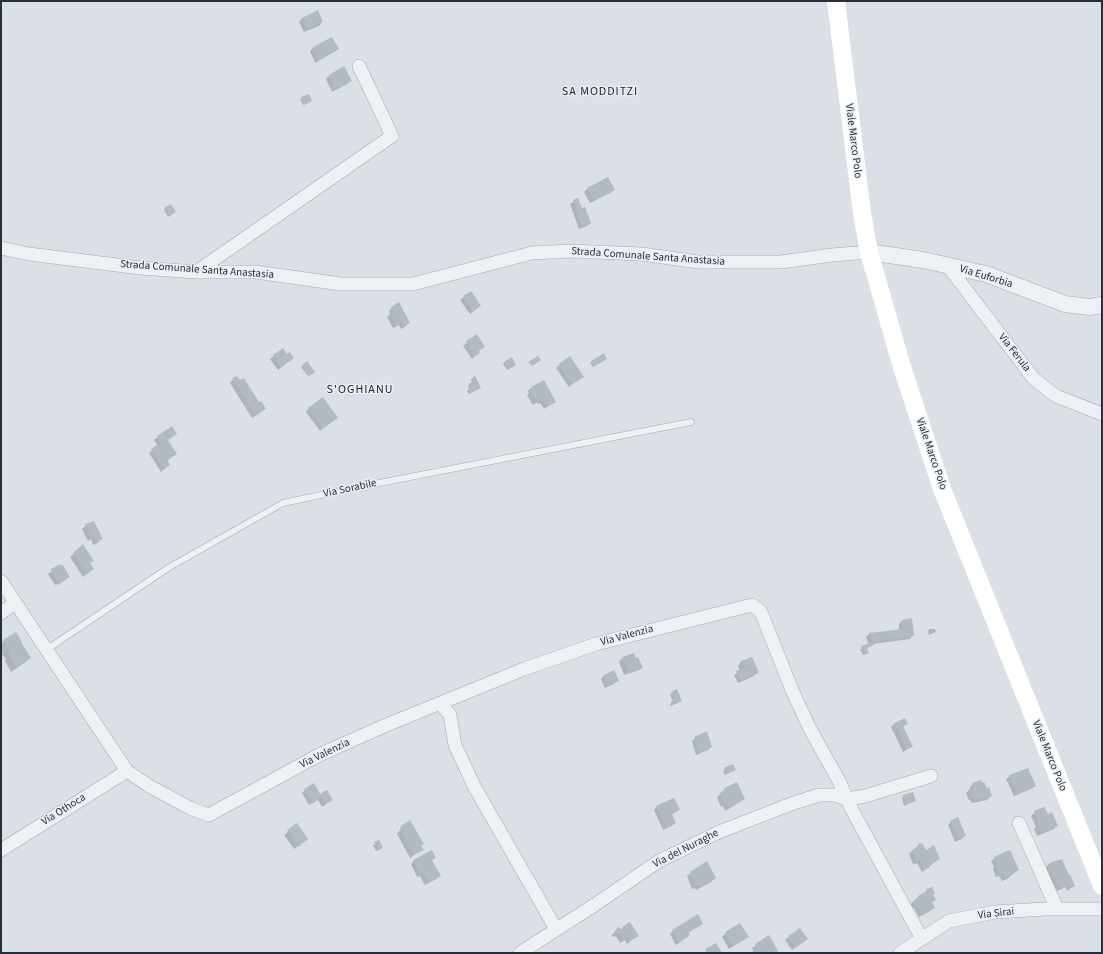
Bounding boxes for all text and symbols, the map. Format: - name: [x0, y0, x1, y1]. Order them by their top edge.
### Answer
- district label: SA MODDITZI: [562, 85, 638, 99]
- street label: Viale Marco Polo: [842, 103, 864, 179]
- street label: Strada Comunale Santa Anastasia: [571, 245, 725, 269]
- street label: Strada Comunale Santa Anastasia: [120, 258, 274, 282]
- street label: Via Euforbia: [958, 263, 1014, 291]
- street label: Via Ferula: [995, 331, 1033, 375]
- district label: S'OGHIANU: [327, 383, 393, 397]
- street label: Viale Marco Polo: [913, 416, 949, 492]
- street label: Via Sorabile: [322, 477, 378, 501]
- street label: Via Valenzia: [599, 623, 655, 649]
- street label: Viale Marco Polo: [1029, 719, 1069, 793]
- street label: Via Valenzia: [298, 736, 352, 772]
- street label: Via Othoca: [39, 791, 89, 829]
- street label: Via del Nuraghe: [651, 827, 721, 871]
- street label: Via Sirai: [977, 905, 1015, 923]

